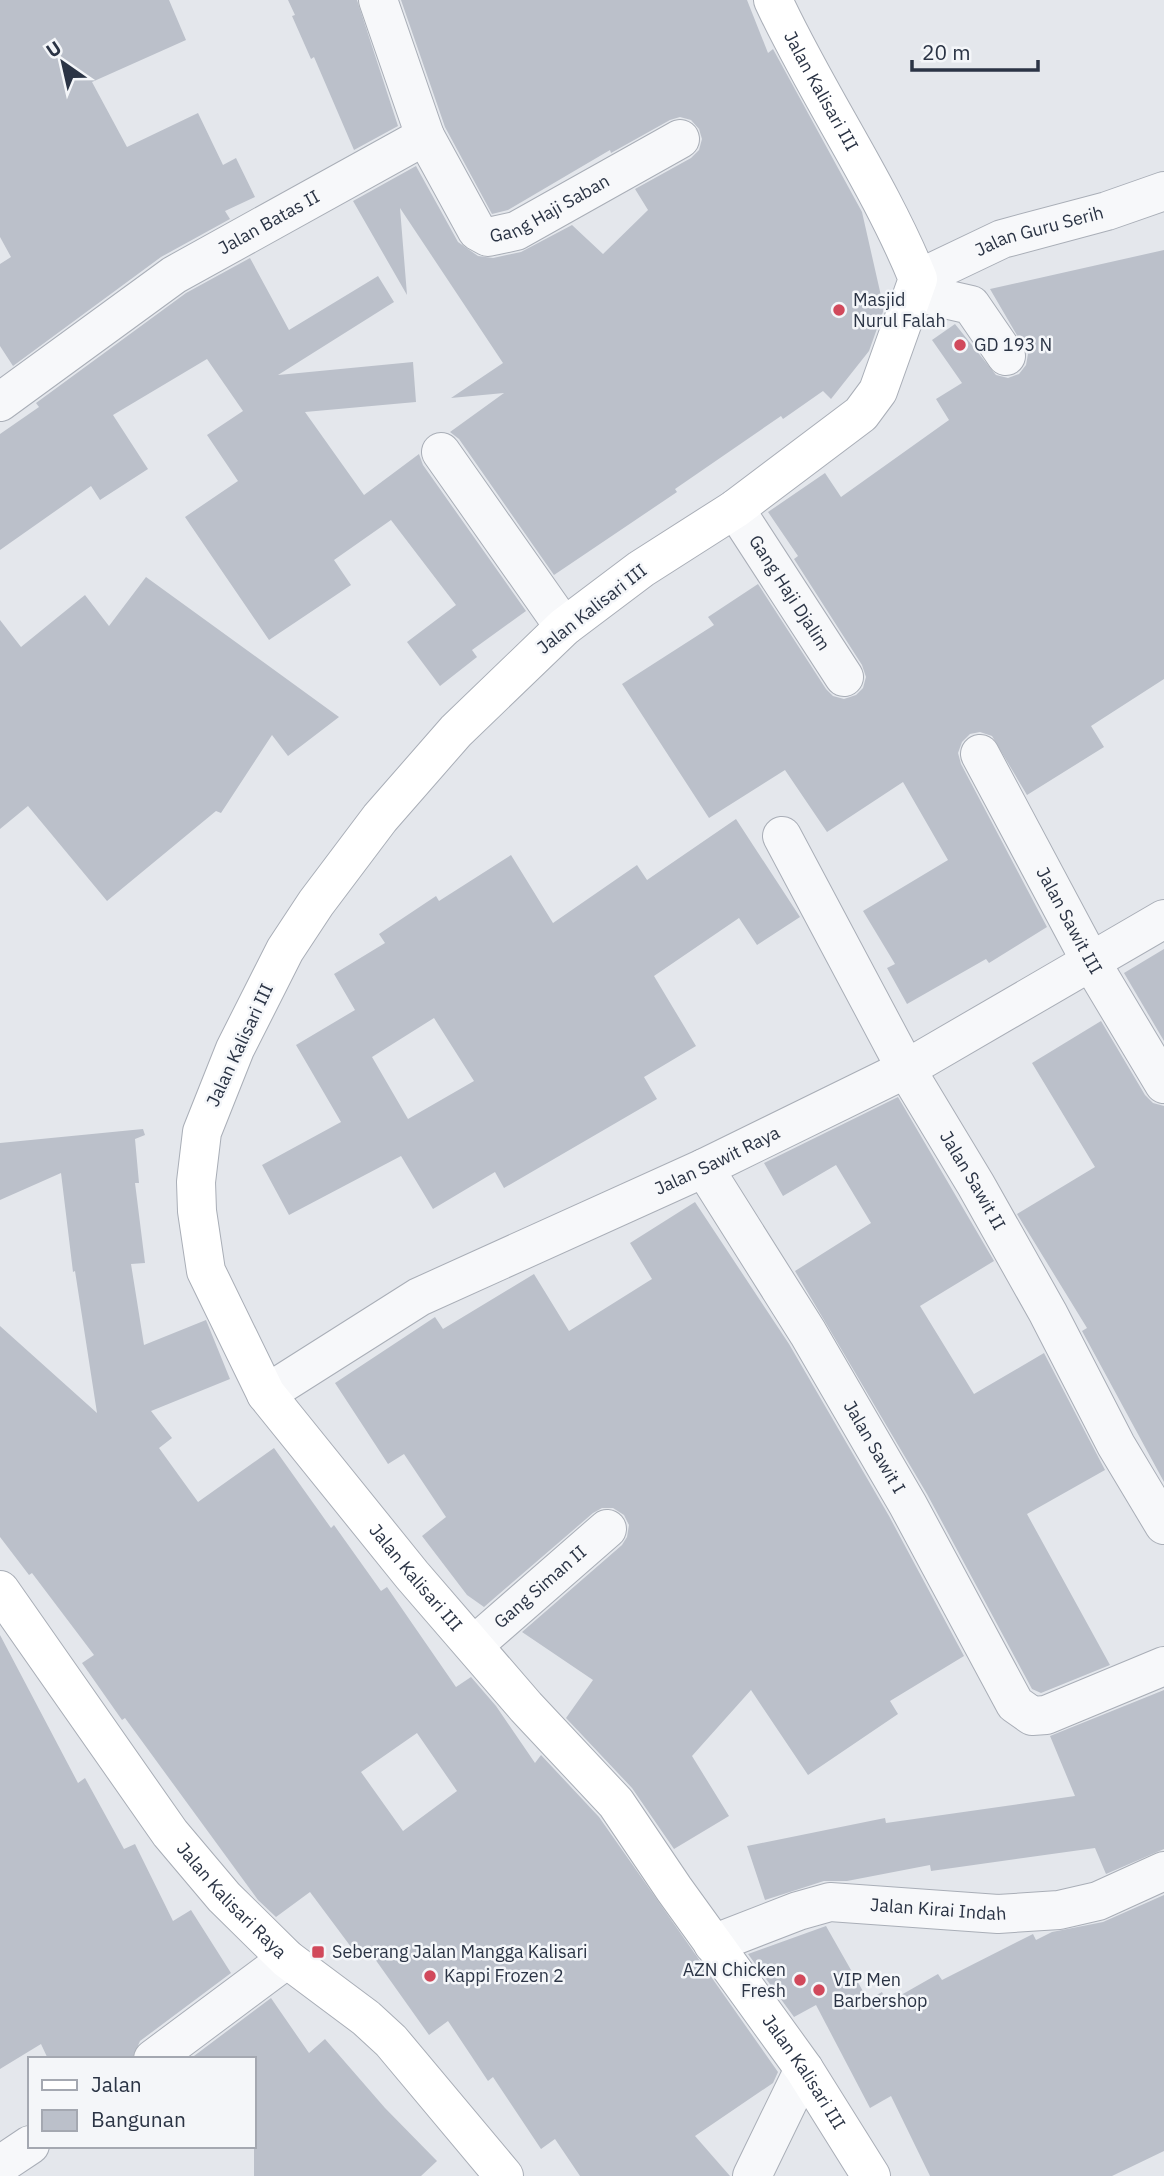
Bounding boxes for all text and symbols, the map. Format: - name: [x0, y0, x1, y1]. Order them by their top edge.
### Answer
- street label: Jalan Kalisari III: [779, 27, 864, 155]
- north arrow: [28, 28, 98, 98]
- scale bar: [912, 28, 1038, 72]
- text: U: [41, 35, 66, 63]
- text: 20 m: [922, 38, 971, 66]
- street label: Gang Haji Saban: [488, 169, 613, 247]
- street label: Jalan Batas II: [214, 185, 324, 259]
- street label: Jalan Guru Serih: [971, 200, 1106, 261]
- place label: Masjid Nurul Falah: [853, 288, 946, 332]
- marker: Masjid Nurul Falah: [831, 302, 847, 318]
- place label: GD 193 N: [974, 333, 1052, 356]
- marker: GD 193 N: [952, 337, 968, 353]
- street label: Gang Haji Djalim: [744, 531, 836, 655]
- street label: Jalan Kalisari III: [532, 559, 651, 659]
- street label: Jalan Sawit III: [1031, 863, 1108, 978]
- street label: Jalan Kalisari III: [201, 980, 278, 1110]
- street label: Jalan Sawit Raya: [651, 1121, 784, 1200]
- street label: Jalan Sawit II: [935, 1127, 1011, 1234]
- street label: Jalan Sawit I: [839, 1396, 911, 1498]
- street label: Jalan Kalisari III: [364, 1519, 468, 1636]
- street label: Gang Siman II: [489, 1540, 591, 1633]
- street label: Jalan Kalisari Raya: [172, 1837, 292, 1963]
- street label: Jalan Kirai Indah: [869, 1893, 1007, 1925]
- place label: Seberang Jalan Mangga Kalisari: [332, 1940, 588, 1963]
- marker: Seberang Jalan Mangga Kalisari: [310, 1944, 326, 1960]
- place label: AZN Chicken Fresh: [683, 1958, 786, 2002]
- place label: Kappi Frozen 2: [444, 1964, 564, 1987]
- marker: Kappi Frozen 2: [422, 1968, 438, 1984]
- place label: VIP Men Barbershop: [833, 1968, 927, 2012]
- marker: AZN Chicken Fresh: [792, 1972, 808, 1988]
- marker: VIP Men Barbershop: [811, 1982, 827, 1998]
- street label: Jalan Kalisari III: [758, 2010, 851, 2134]
- legend: [28, 2057, 256, 2148]
- text: Jalan: [91, 2070, 142, 2098]
- text: Bangunan: [91, 2105, 186, 2133]

